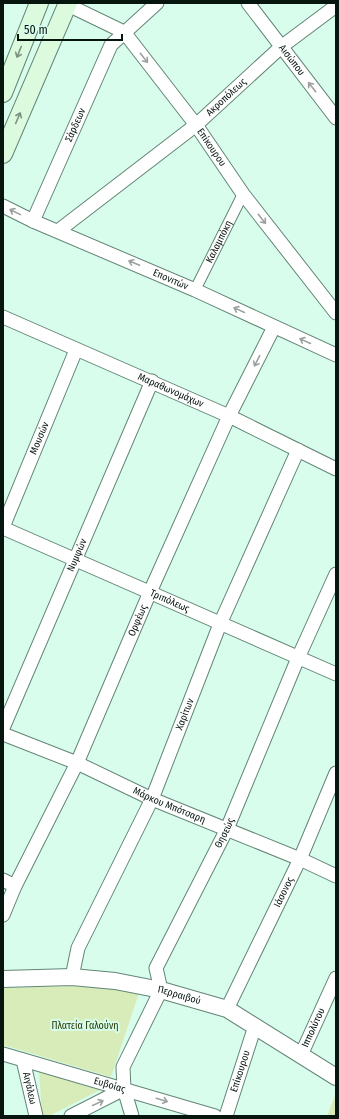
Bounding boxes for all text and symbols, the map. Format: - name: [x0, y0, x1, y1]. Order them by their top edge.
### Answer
- scale bar: [18, 16, 122, 42]
- text: 50 m: [24, 23, 48, 37]
- street label: Αισώπου: [276, 42, 307, 78]
- one-way arrow: [15, 46, 23, 58]
- one-way arrow: [140, 52, 148, 63]
- street label: Ακροπόλεως: [204, 75, 249, 119]
- one-way arrow: [308, 82, 316, 93]
- street label: Σάρδεων: [63, 106, 88, 144]
- one-way arrow: [15, 113, 22, 125]
- street label: Επίκουρου: [194, 126, 228, 169]
- one-way arrow: [9, 208, 21, 215]
- one-way arrow: [258, 213, 267, 224]
- street label: Καλαμπόκη: [203, 218, 235, 265]
- one-way arrow: [128, 259, 140, 266]
- street label: Επονιτών: [151, 267, 191, 293]
- one-way arrow: [233, 306, 245, 313]
- one-way arrow: [299, 337, 311, 344]
- one-way arrow: [253, 355, 260, 367]
- street label: Μαραθωνομάχων: [136, 371, 206, 410]
- street label: Μουσών: [28, 420, 52, 456]
- street label: Νυμφών: [65, 536, 90, 573]
- street label: Τριπόλεως: [148, 587, 192, 615]
- street label: Ορφέως: [126, 602, 150, 638]
- street label: Χαρίτων: [173, 696, 197, 732]
- street label: Μάρκου Μπότσαρη: [131, 785, 207, 826]
- street label: Θησεώς: [212, 815, 237, 850]
- street label: Ιάσονος: [271, 874, 297, 909]
- street label: Περραιβού: [157, 983, 202, 1007]
- street label: Ιππολύτου: [299, 1006, 328, 1049]
- park label: Πλατεία Γαλούνη: [51, 1019, 119, 1032]
- street label: Επίκουρου: [228, 1049, 253, 1094]
- street label: Αιγάλεω: [20, 1071, 39, 1106]
- street label: Ευβοίας: [92, 1075, 128, 1096]
- one-way arrow: [155, 1097, 168, 1104]
- one-way arrow: [92, 1099, 104, 1106]

